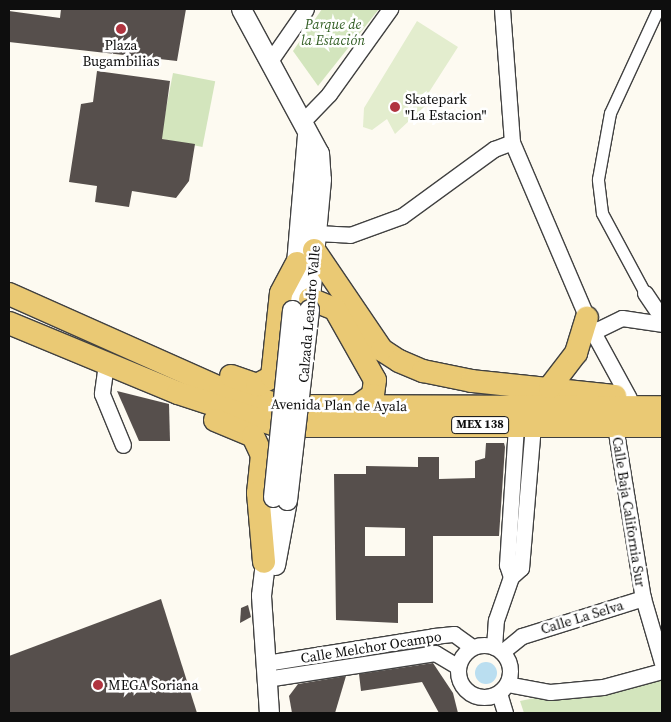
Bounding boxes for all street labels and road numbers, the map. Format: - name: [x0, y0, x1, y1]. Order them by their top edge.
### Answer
- street label: Calzada Leandro Valle: [295, 244, 323, 384]
- street label: Avenida Plan de Ayala: [271, 395, 407, 415]
- road number: MEX 138: [450, 416, 510, 434]
- street label: Calle Baja California Sur: [609, 436, 649, 588]
- street label: Calle La Selva: [539, 596, 625, 638]
- street label: Calle Melchor Ocampo: [299, 628, 443, 666]

